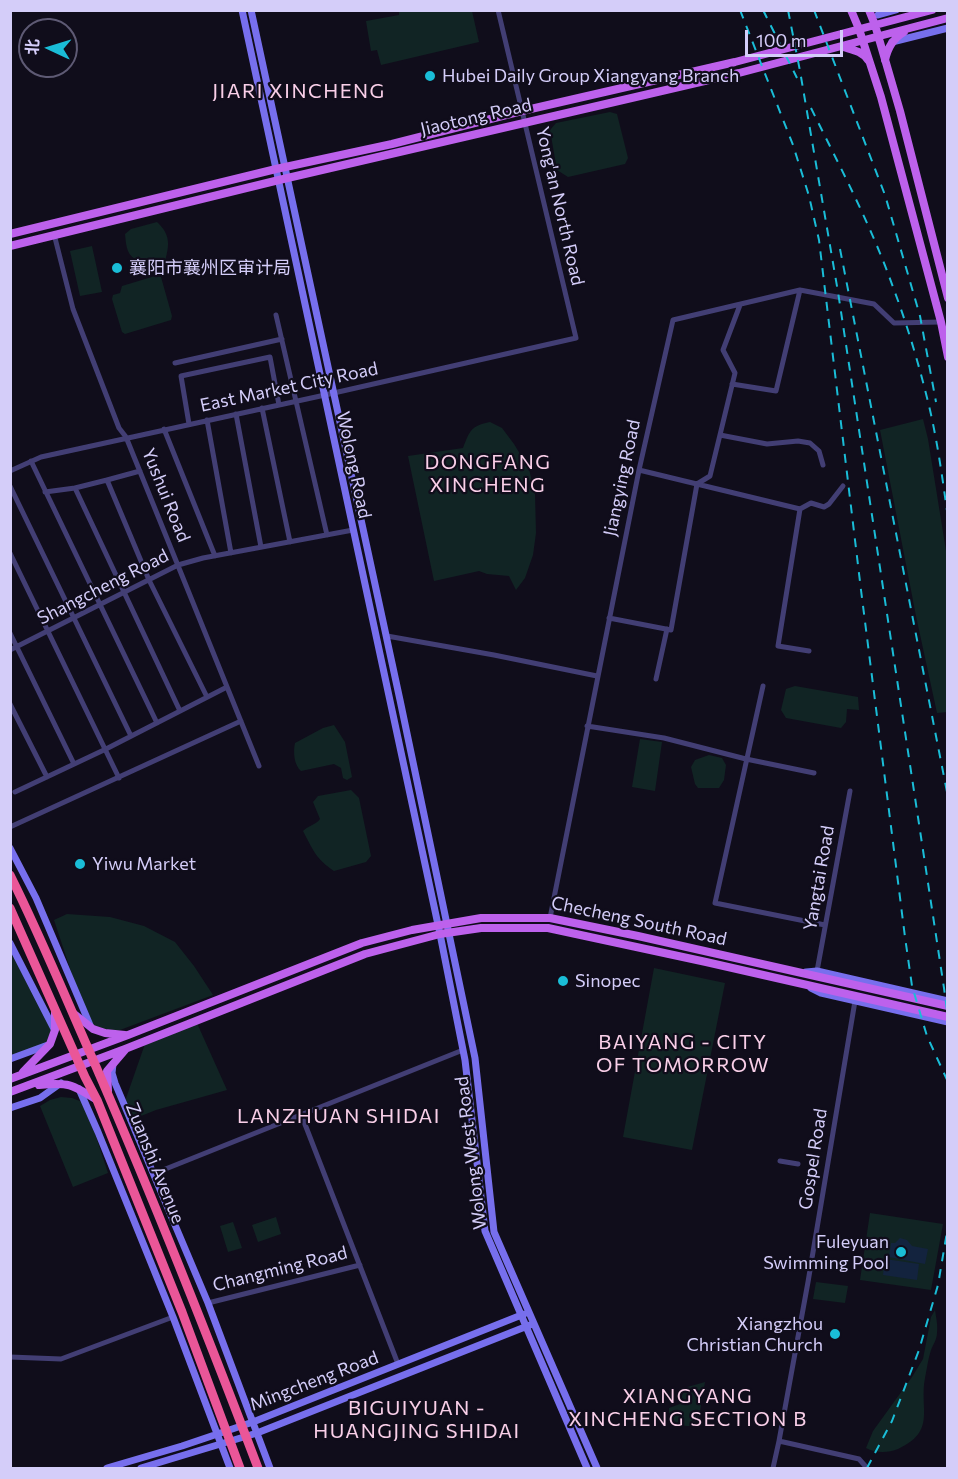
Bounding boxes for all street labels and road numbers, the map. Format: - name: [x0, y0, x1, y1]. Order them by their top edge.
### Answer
- street label: Jiaotong Road: [418, 94, 534, 140]
- street label: Yong'an North Road: [531, 124, 589, 288]
- street label: East Market City Road: [198, 358, 380, 416]
- street label: Wolong Road: [332, 410, 376, 520]
- street label: Jiangying Road: [599, 418, 645, 538]
- street label: Yushui Road: [137, 445, 195, 545]
- street label: Shangcheng Road: [34, 545, 172, 629]
- street label: Yangtai Road: [799, 824, 839, 932]
- street label: Checheng South Road: [549, 892, 729, 950]
- street label: Wolong West Road: [451, 1075, 491, 1231]
- street label: Zuanshi Avenue: [121, 1099, 189, 1227]
- street label: Gospel Road: [794, 1107, 832, 1211]
- street label: Changming Road: [210, 1242, 350, 1296]
- street label: Mingcheng Road: [247, 1347, 381, 1415]

